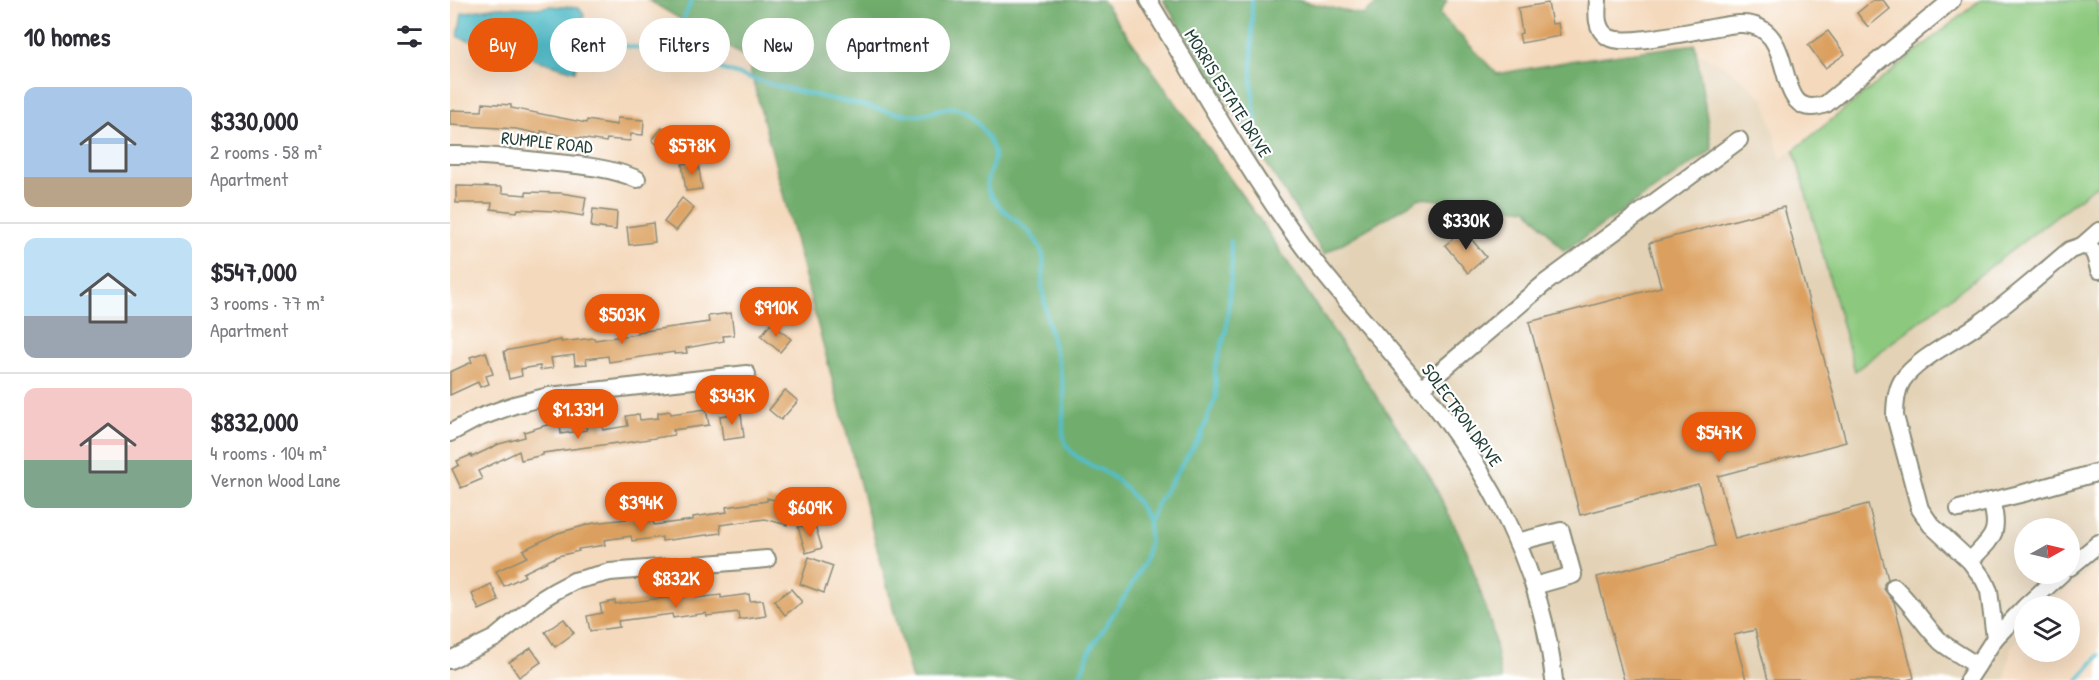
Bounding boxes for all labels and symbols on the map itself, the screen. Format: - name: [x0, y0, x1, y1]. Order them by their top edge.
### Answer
- street label: MORRIS ESTATE DRIVE: [1179, 24, 1277, 162]
- street label: RUMPLE ROAD: [500, 125, 594, 159]
- pin: $578K: [650, 125, 734, 176]
- pin: $330K: [1424, 200, 1508, 251]
- pin: $910K: [734, 287, 818, 338]
- pin: $503K: [580, 294, 664, 345]
- street label: SOLECTRON DRIVE: [1416, 358, 1508, 472]
- pin: $343K: [690, 375, 774, 426]
- pin: $1.33M: [529, 389, 627, 440]
- pin: $547K: [1677, 412, 1761, 463]
- pin: $394K: [599, 482, 683, 533]
- pin: $609K: [768, 487, 852, 538]
- north arrow: [2014, 518, 2080, 584]
- pin: $832K: [634, 558, 718, 609]

